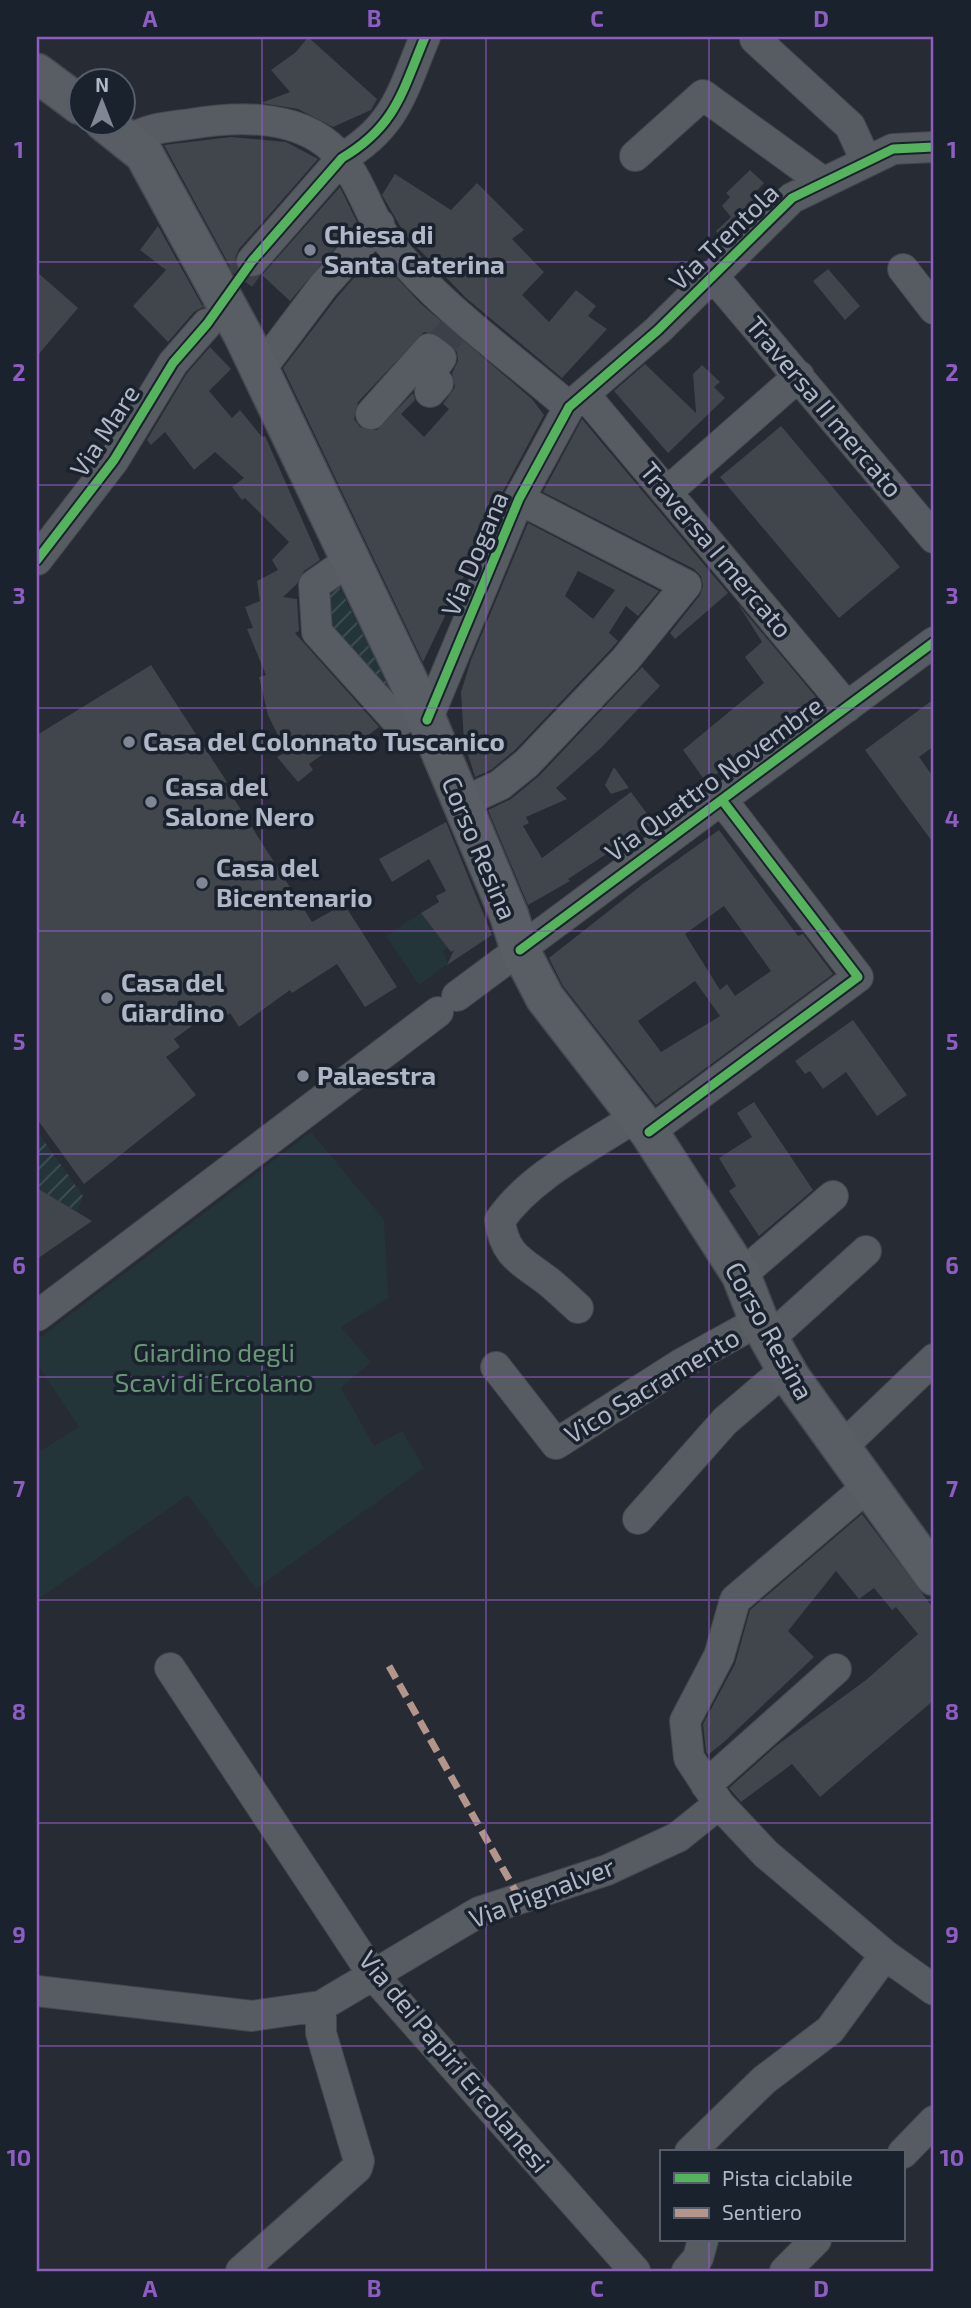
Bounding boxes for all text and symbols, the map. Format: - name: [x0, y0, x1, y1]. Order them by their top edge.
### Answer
- text: A: [142, 4, 158, 32]
- text: B: [367, 4, 381, 32]
- text: C: [590, 4, 604, 32]
- text: D: [813, 4, 829, 32]
- north arrow: [66, 66, 136, 136]
- text: N: [95, 73, 109, 96]
- text: 1: [14, 135, 24, 163]
- text: 1: [947, 135, 957, 163]
- street label: Via Trentola: [662, 176, 784, 296]
- place label: Chiesa di Santa Caterina: [324, 218, 505, 279]
- marker: Chiesa di Santa Caterina: [302, 242, 318, 258]
- street label: Traversa II mercato: [740, 309, 910, 503]
- text: 2: [12, 358, 26, 386]
- text: 2: [945, 358, 959, 386]
- street label: Via Mare: [63, 378, 145, 482]
- street label: Traversa I mercato: [635, 455, 800, 643]
- street label: Via Dogana: [433, 486, 514, 620]
- text: 3: [12, 581, 26, 609]
- text: 3: [945, 581, 959, 609]
- street label: Via Quattro Novembre: [598, 688, 828, 867]
- place label: Casa del Colonnato Tuscanico: [143, 725, 505, 756]
- marker: Casa del Colonnato Tuscanico: [121, 734, 137, 750]
- place label: Casa del Salone Nero: [165, 770, 315, 831]
- street label: Corso Resina: [436, 771, 524, 924]
- marker: Casa del Salone Nero: [143, 794, 159, 810]
- text: 4: [12, 804, 26, 832]
- text: 4: [945, 804, 959, 832]
- place label: Casa del Bicentenario: [216, 851, 373, 912]
- marker: Casa del Bicentenario: [194, 875, 210, 891]
- place label: Casa del Giardino: [121, 966, 225, 1027]
- marker: Casa del Giardino: [99, 990, 115, 1006]
- text: 5: [13, 1027, 25, 1055]
- text: 5: [946, 1027, 958, 1055]
- place label: Palaestra: [317, 1059, 436, 1090]
- marker: Palaestra: [295, 1068, 311, 1084]
- text: 6: [12, 1251, 26, 1279]
- text: 6: [945, 1251, 959, 1279]
- street label: Corso Resina: [720, 1256, 821, 1405]
- street label: Vico Sacramento: [558, 1320, 744, 1449]
- park label: Giardino degli Scavi di Ercolano: [115, 1336, 313, 1397]
- text: 7: [13, 1474, 25, 1502]
- text: 7: [946, 1474, 958, 1502]
- text: 8: [12, 1697, 26, 1725]
- text: 8: [945, 1697, 959, 1725]
- street label: Via Pignalver: [464, 1850, 619, 1934]
- text: 9: [12, 1920, 26, 1948]
- text: 9: [945, 1920, 959, 1948]
- street label: Via dei Papiri Ercolanesi: [353, 1944, 557, 2178]
- text: 10: [7, 2143, 31, 2171]
- text: 10: [940, 2143, 964, 2171]
- legend: [660, 2150, 904, 2242]
- text: Pista ciclabile: [722, 2165, 853, 2190]
- text: Sentiero: [722, 2199, 802, 2224]
- text: A: [142, 2274, 158, 2302]
- text: B: [367, 2274, 381, 2302]
- text: C: [590, 2274, 604, 2302]
- text: D: [813, 2274, 829, 2302]

